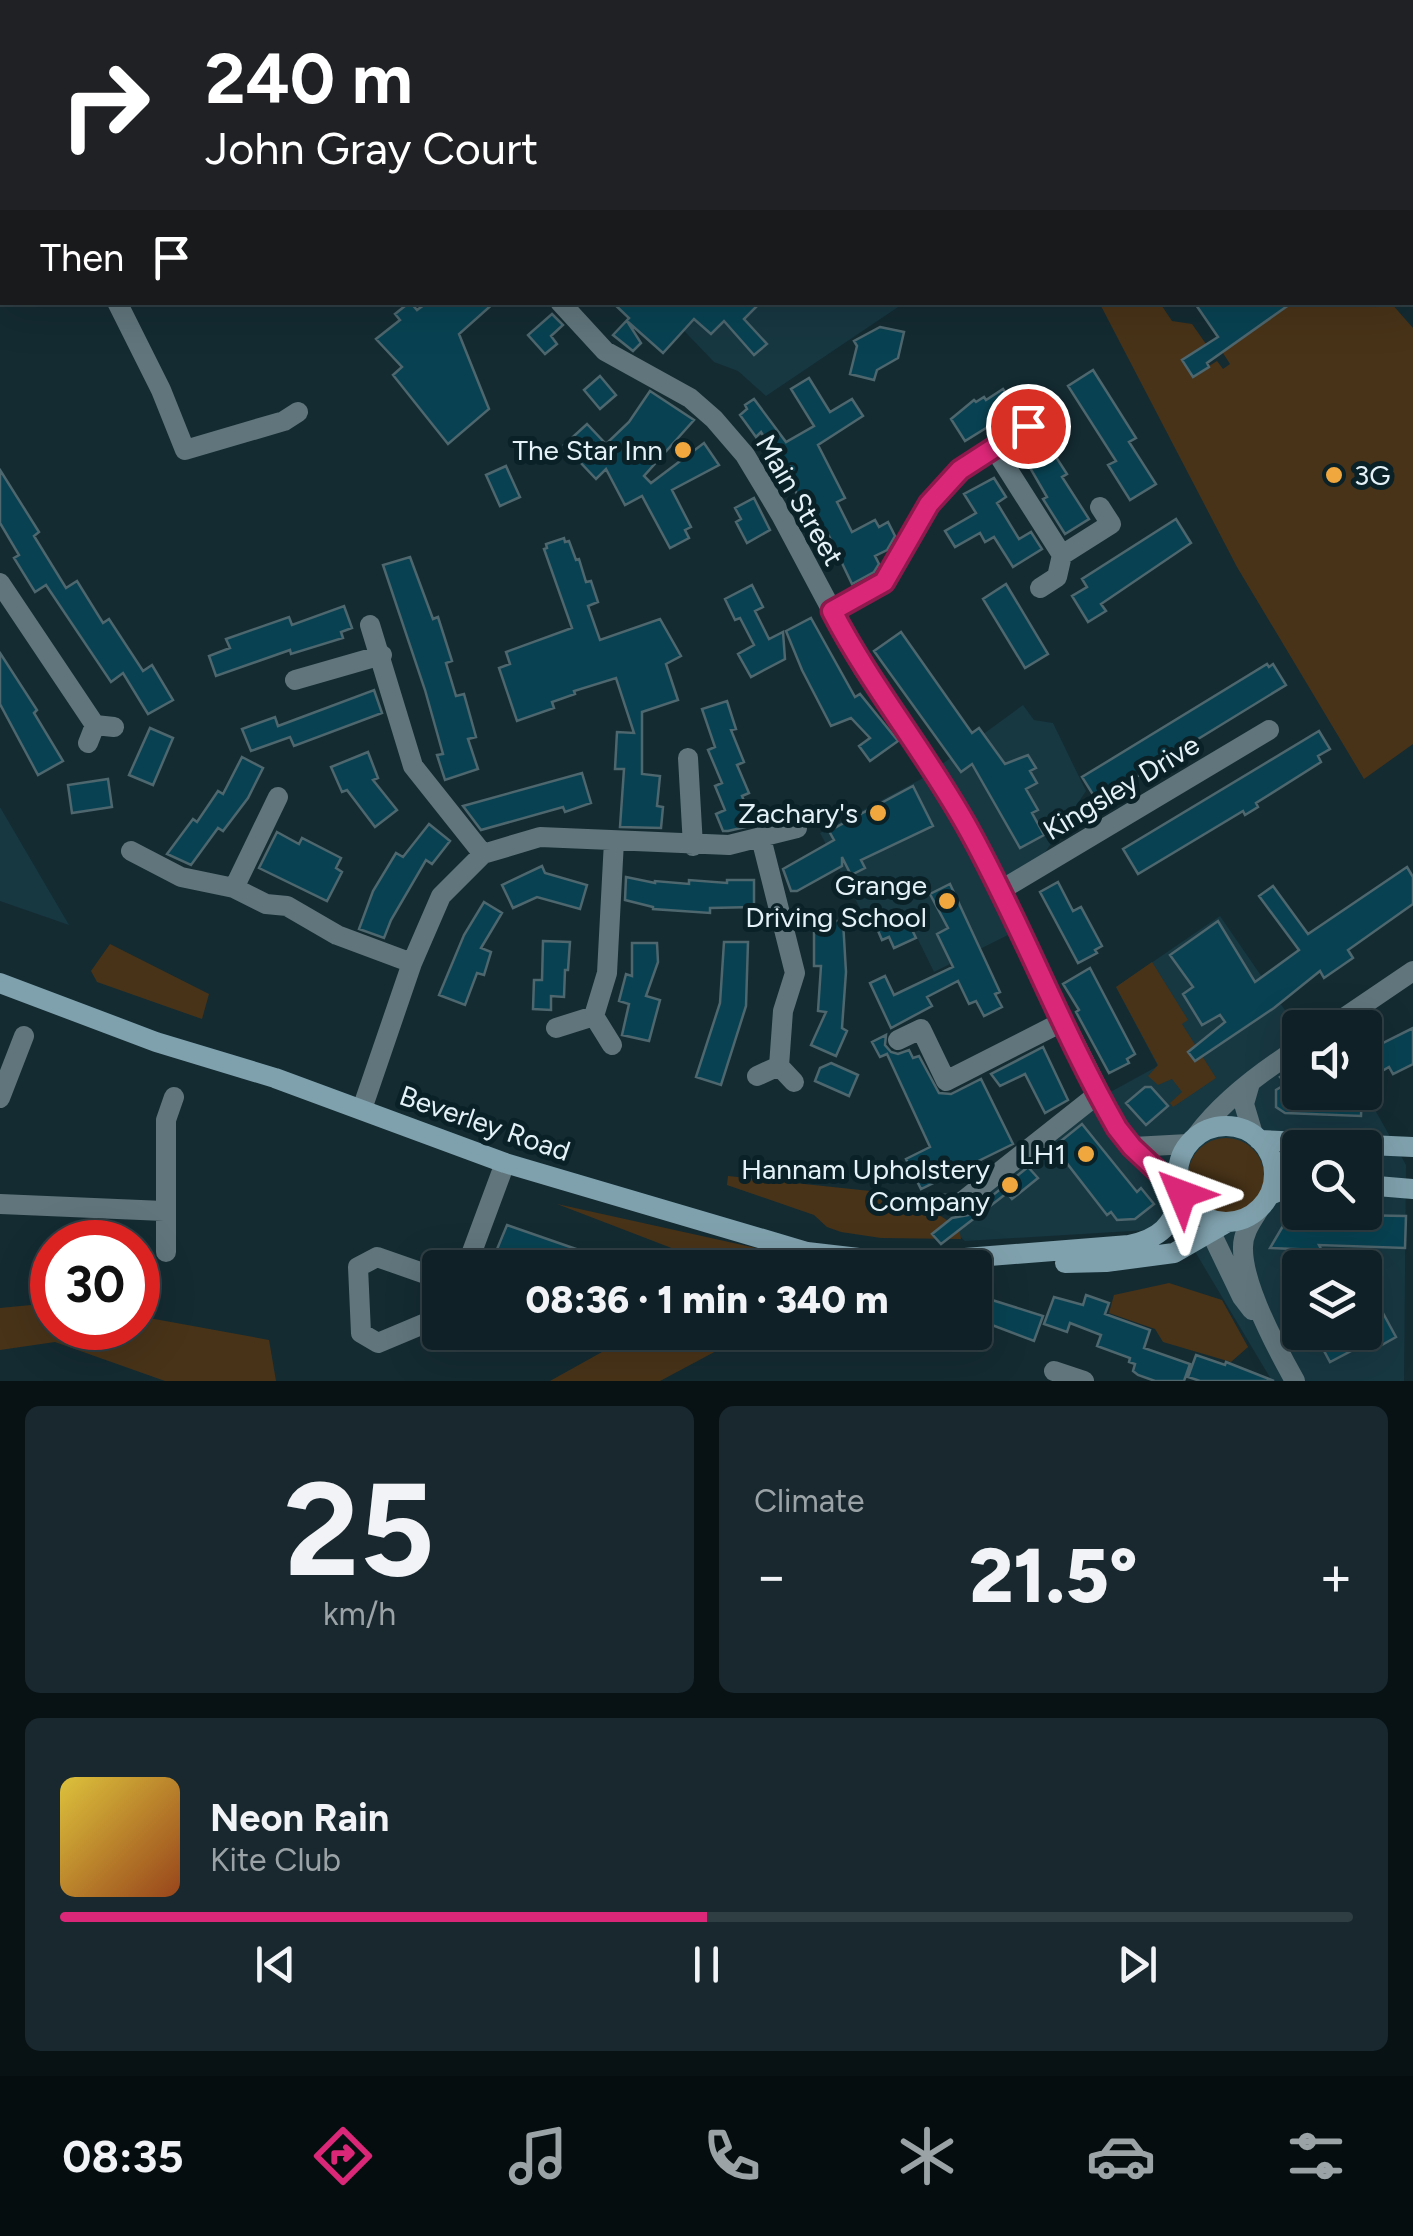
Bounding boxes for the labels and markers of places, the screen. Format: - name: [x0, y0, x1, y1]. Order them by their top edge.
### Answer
- pin: [986, 384, 1071, 469]
- place label: The Star Inn: [513, 433, 663, 467]
- marker: The Star Inn: [672, 439, 694, 461]
- place label: 3G: [1354, 458, 1391, 492]
- marker: 3G: [1323, 464, 1345, 486]
- place label: Zachary's: [738, 796, 858, 830]
- marker: Zachary's: [867, 802, 889, 824]
- place label: Grange Driving School: [745, 868, 927, 934]
- marker: Grange Driving School: [936, 890, 958, 912]
- place label: LH1: [1019, 1137, 1066, 1171]
- marker: LH1: [1075, 1143, 1097, 1165]
- place label: Hannam Upholstery Company: [741, 1152, 990, 1218]
- marker: Hannam Upholstery Company: [999, 1174, 1021, 1196]

